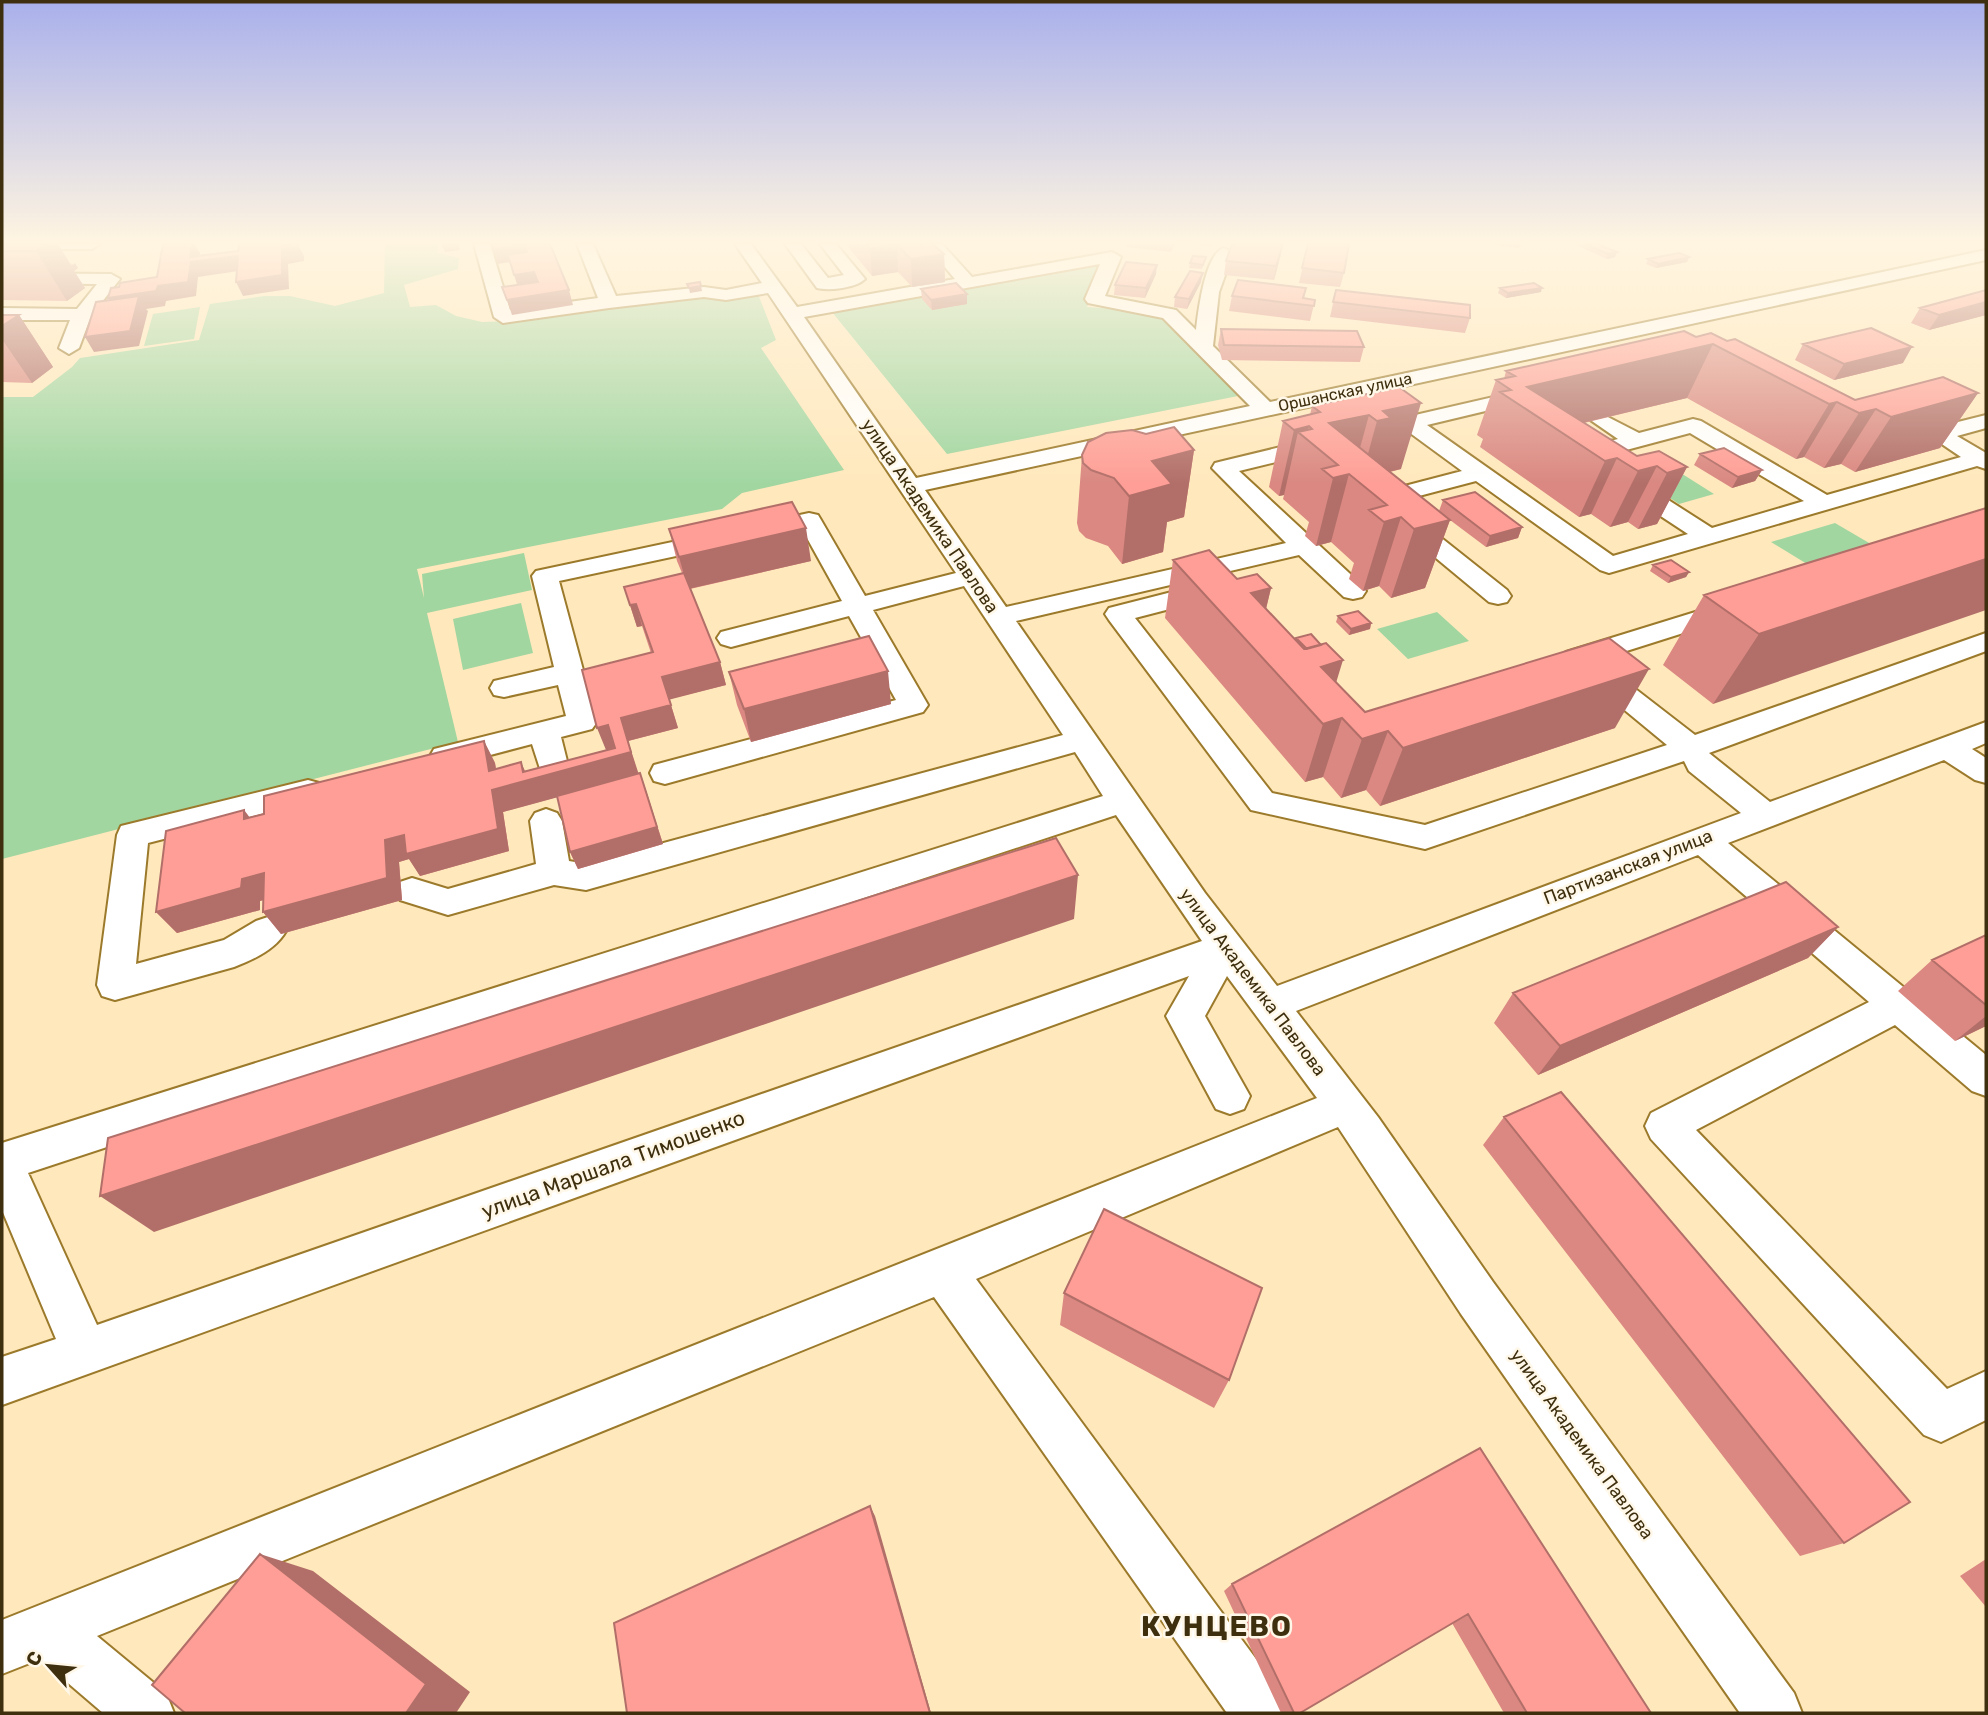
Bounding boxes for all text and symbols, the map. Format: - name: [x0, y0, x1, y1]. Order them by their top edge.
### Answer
- street label: Оршанская улица: [1276, 369, 1414, 415]
- street label: улица Академика Павлова: [857, 415, 1003, 617]
- street label: Партизанская улица: [1540, 825, 1716, 909]
- street label: улица Академика Павлова: [1175, 884, 1331, 1080]
- street label: улица Маршала Тимошенко: [478, 1105, 748, 1223]
- street label: улица Академика Павлова: [1506, 1345, 1658, 1543]
- district label: КУНЦЕВО: [1141, 1610, 1293, 1643]
- north arrow: [14, 1631, 84, 1701]
- text: С: [21, 1647, 48, 1670]

